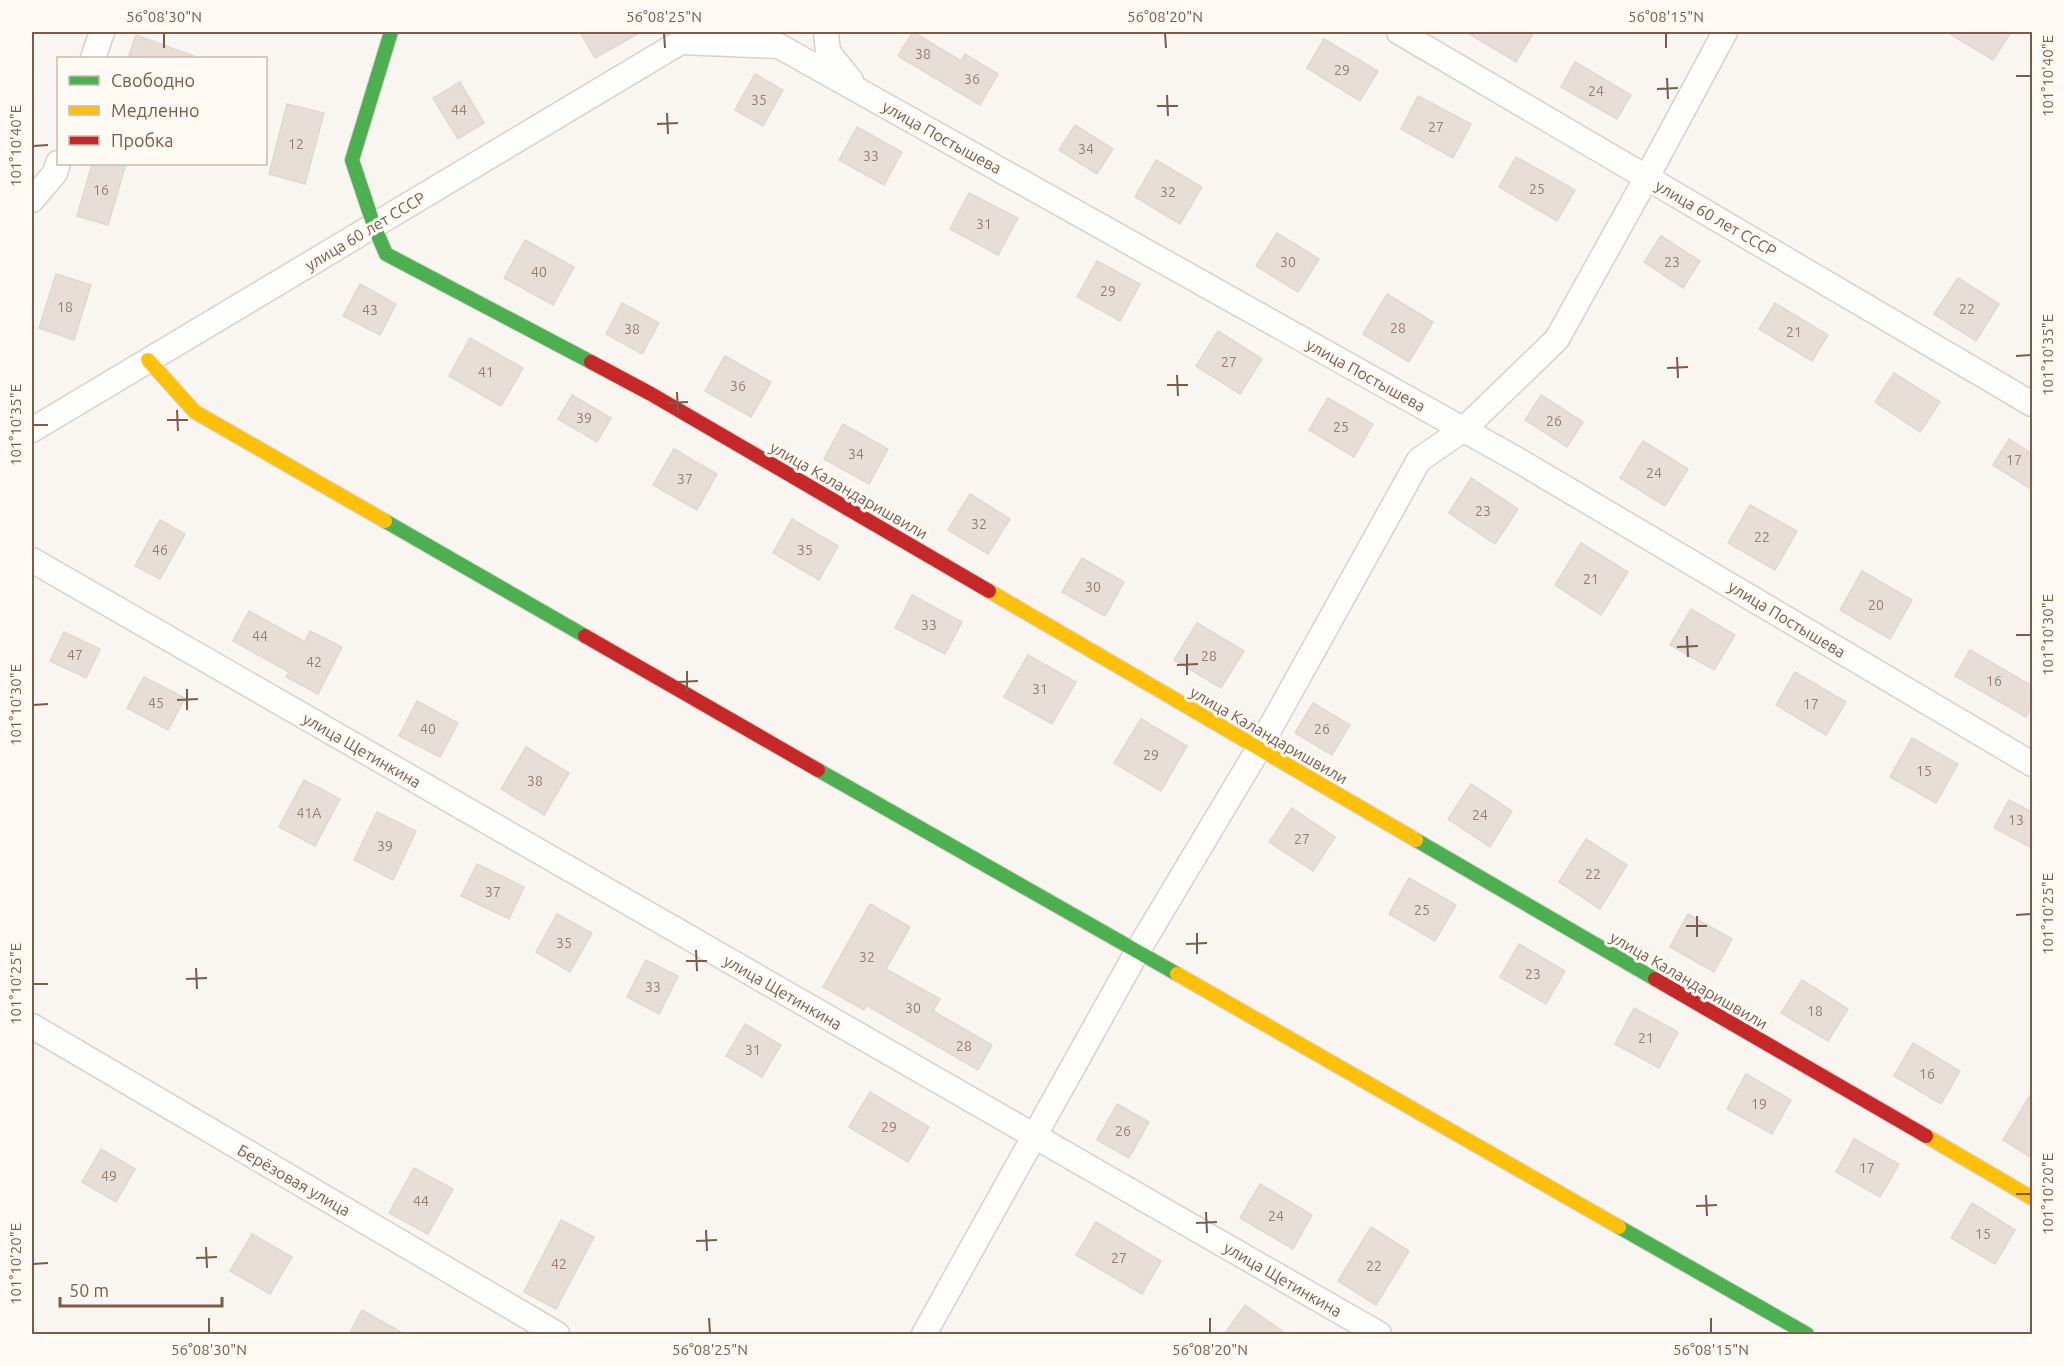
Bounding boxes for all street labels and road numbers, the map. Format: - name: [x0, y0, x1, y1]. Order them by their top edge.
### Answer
- street label: улица Постышева: [879, 97, 1005, 177]
- street label: улица 60 лет СССР: [1652, 176, 1780, 260]
- street label: улица 60 лет СССР: [302, 188, 428, 274]
- street label: улица Постышева: [1303, 335, 1429, 415]
- street label: улица Каландаришвили: [767, 437, 931, 543]
- street label: улица Постышева: [1725, 577, 1849, 661]
- street label: улица Каландаришвили: [1187, 682, 1351, 788]
- street label: улица Щетинкина: [300, 709, 424, 791]
- street label: улица Каландаришвили: [1607, 927, 1771, 1033]
- street label: улица Щетинкина: [721, 951, 845, 1033]
- street label: Берёзовая улица: [234, 1140, 354, 1220]
- street label: улица Щетинкина: [1221, 1238, 1345, 1320]

